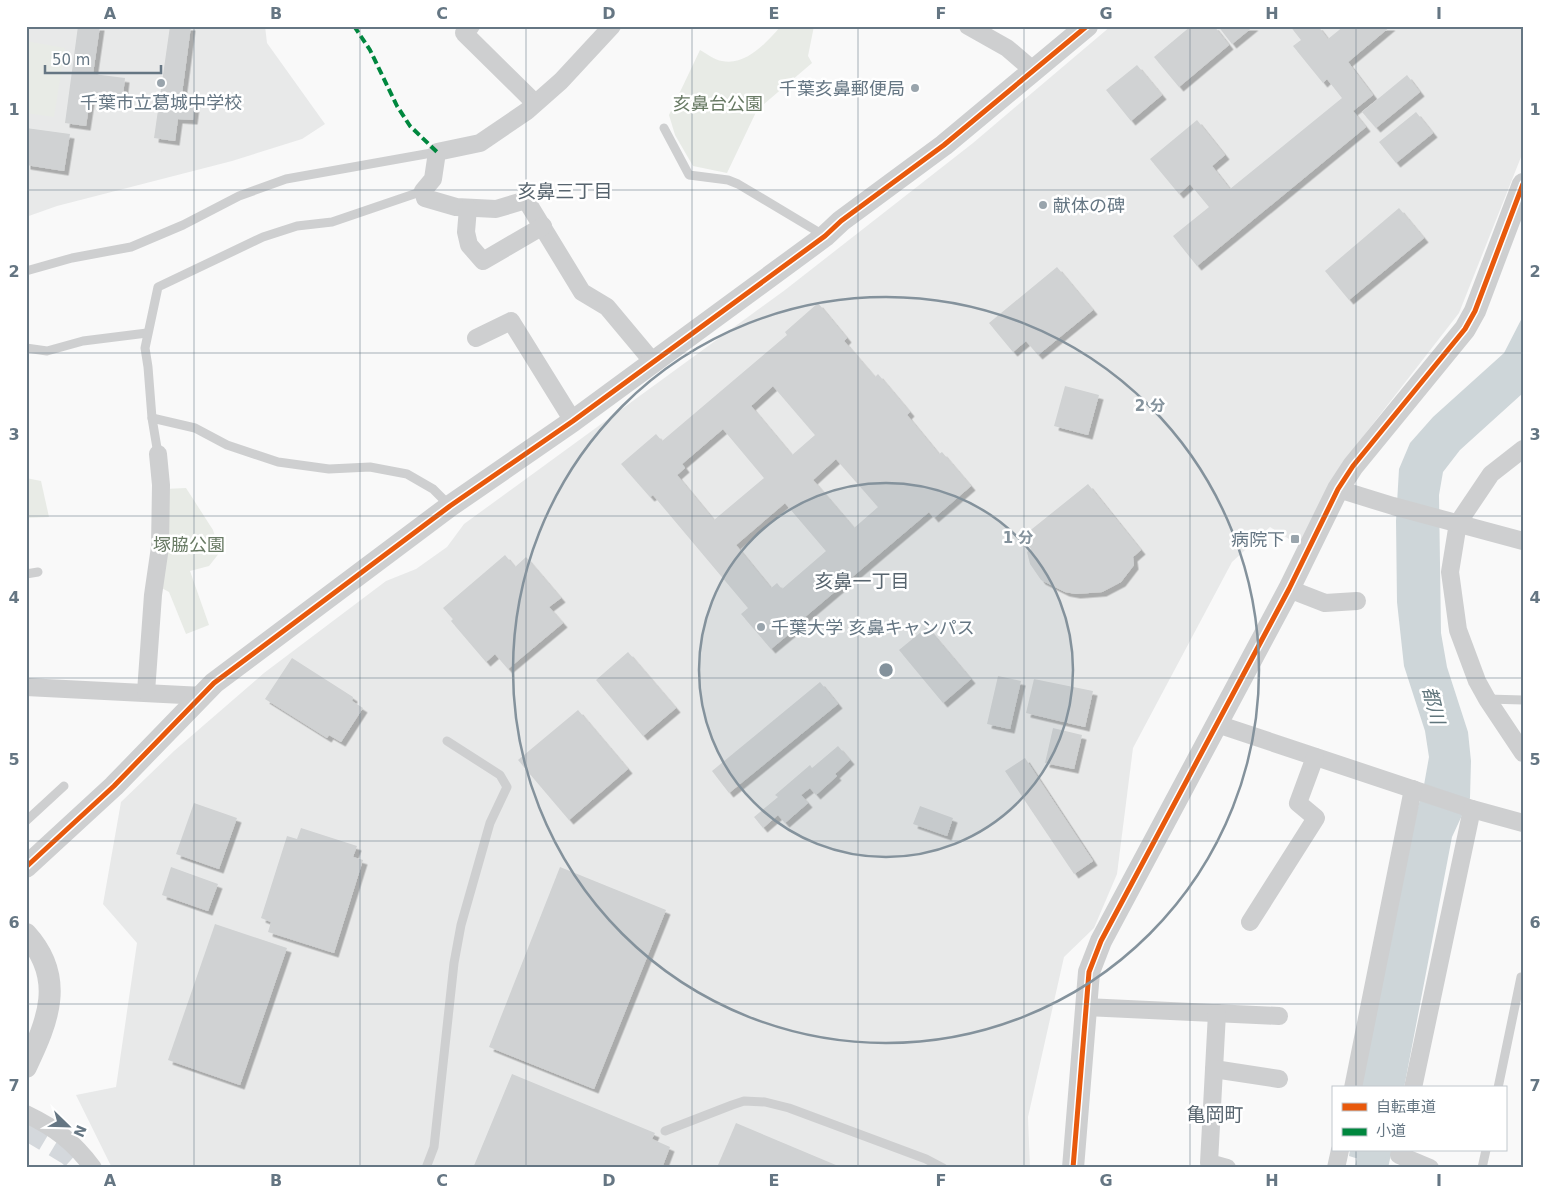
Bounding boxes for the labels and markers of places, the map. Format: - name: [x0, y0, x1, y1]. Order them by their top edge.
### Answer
- marker: 千葉市立葛城中学校: [155, 77, 167, 89]
- place label: 千葉亥鼻郵便局: [779, 78, 905, 99]
- marker: 千葉亥鼻郵便局: [909, 82, 921, 94]
- place label: 千葉市立葛城中学校: [80, 92, 242, 113]
- place label: 献体の碑: [1053, 195, 1125, 216]
- marker: 献体の碑: [1037, 199, 1049, 211]
- place label: 病院下: [1231, 529, 1285, 550]
- marker: 病院下: [1289, 533, 1301, 545]
- place label: 千葉大学 亥鼻キャンパス: [771, 617, 975, 638]
- marker: 千葉大学 亥鼻キャンパス: [755, 621, 767, 633]
- centre of rings: [877, 661, 895, 679]

